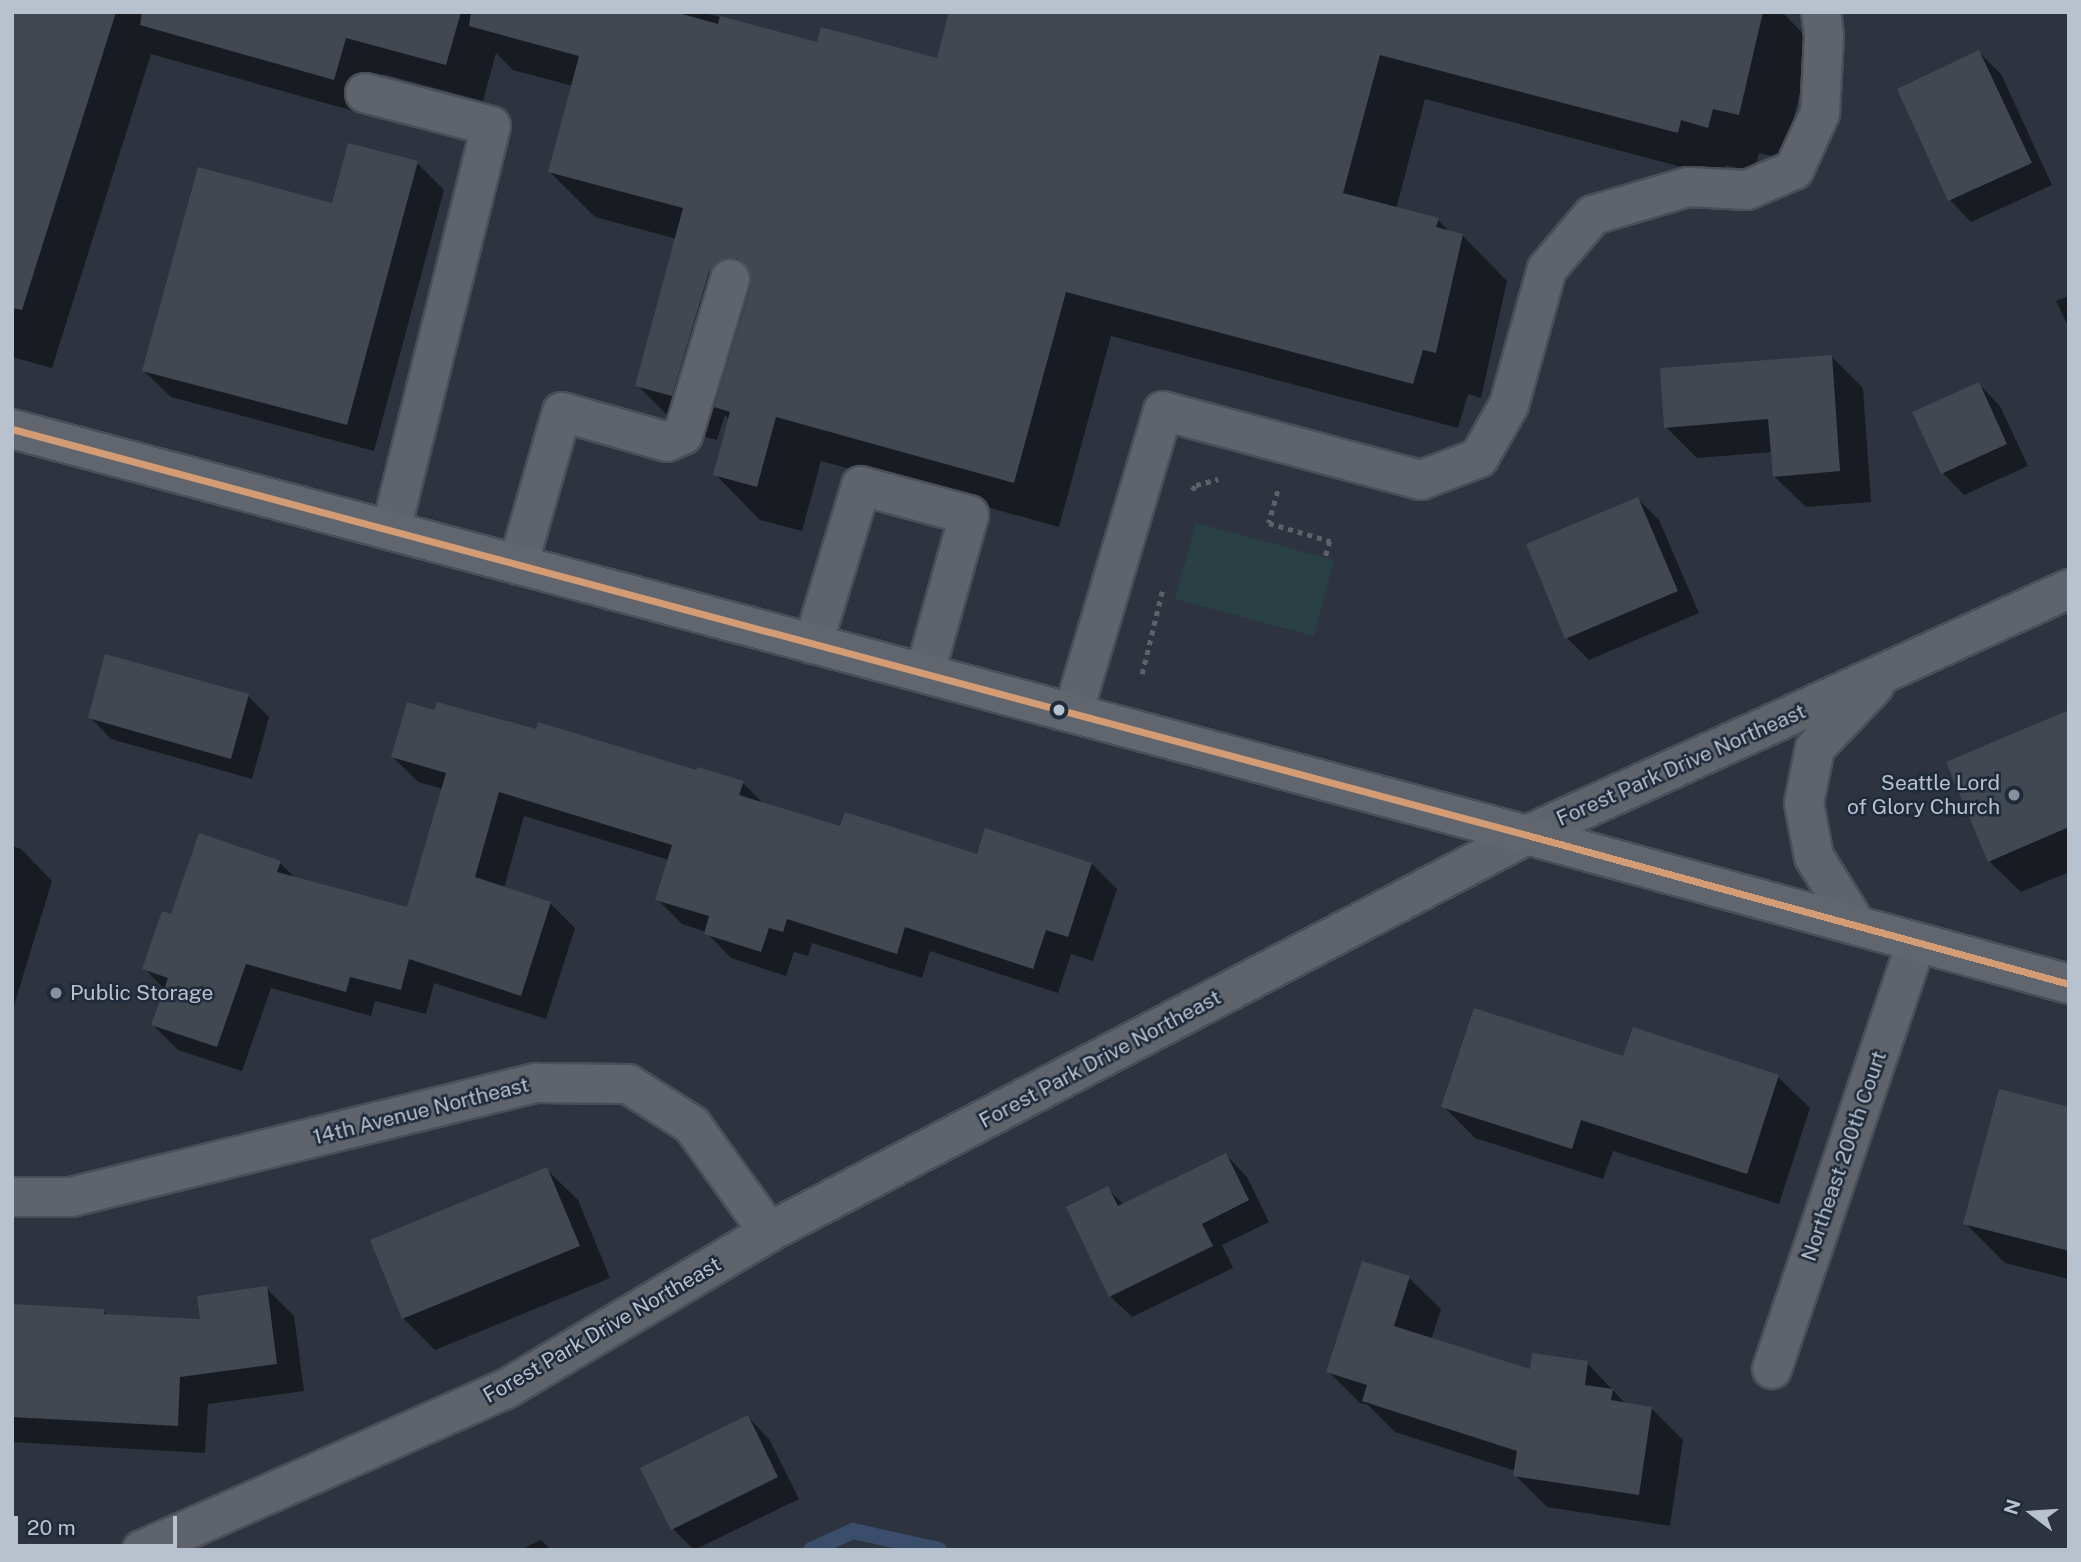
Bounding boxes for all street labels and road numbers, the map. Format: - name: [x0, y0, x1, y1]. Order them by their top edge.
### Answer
- street label: Forest Park Drive Northeast: [1552, 699, 1810, 831]
- street label: Forest Park Drive Northeast: [975, 984, 1225, 1134]
- street label: Northeast 200th Court: [1796, 1048, 1892, 1264]
- street label: 14th Avenue Northeast: [310, 1072, 532, 1150]
- street label: Forest Park Drive Northeast: [479, 1251, 725, 1409]

